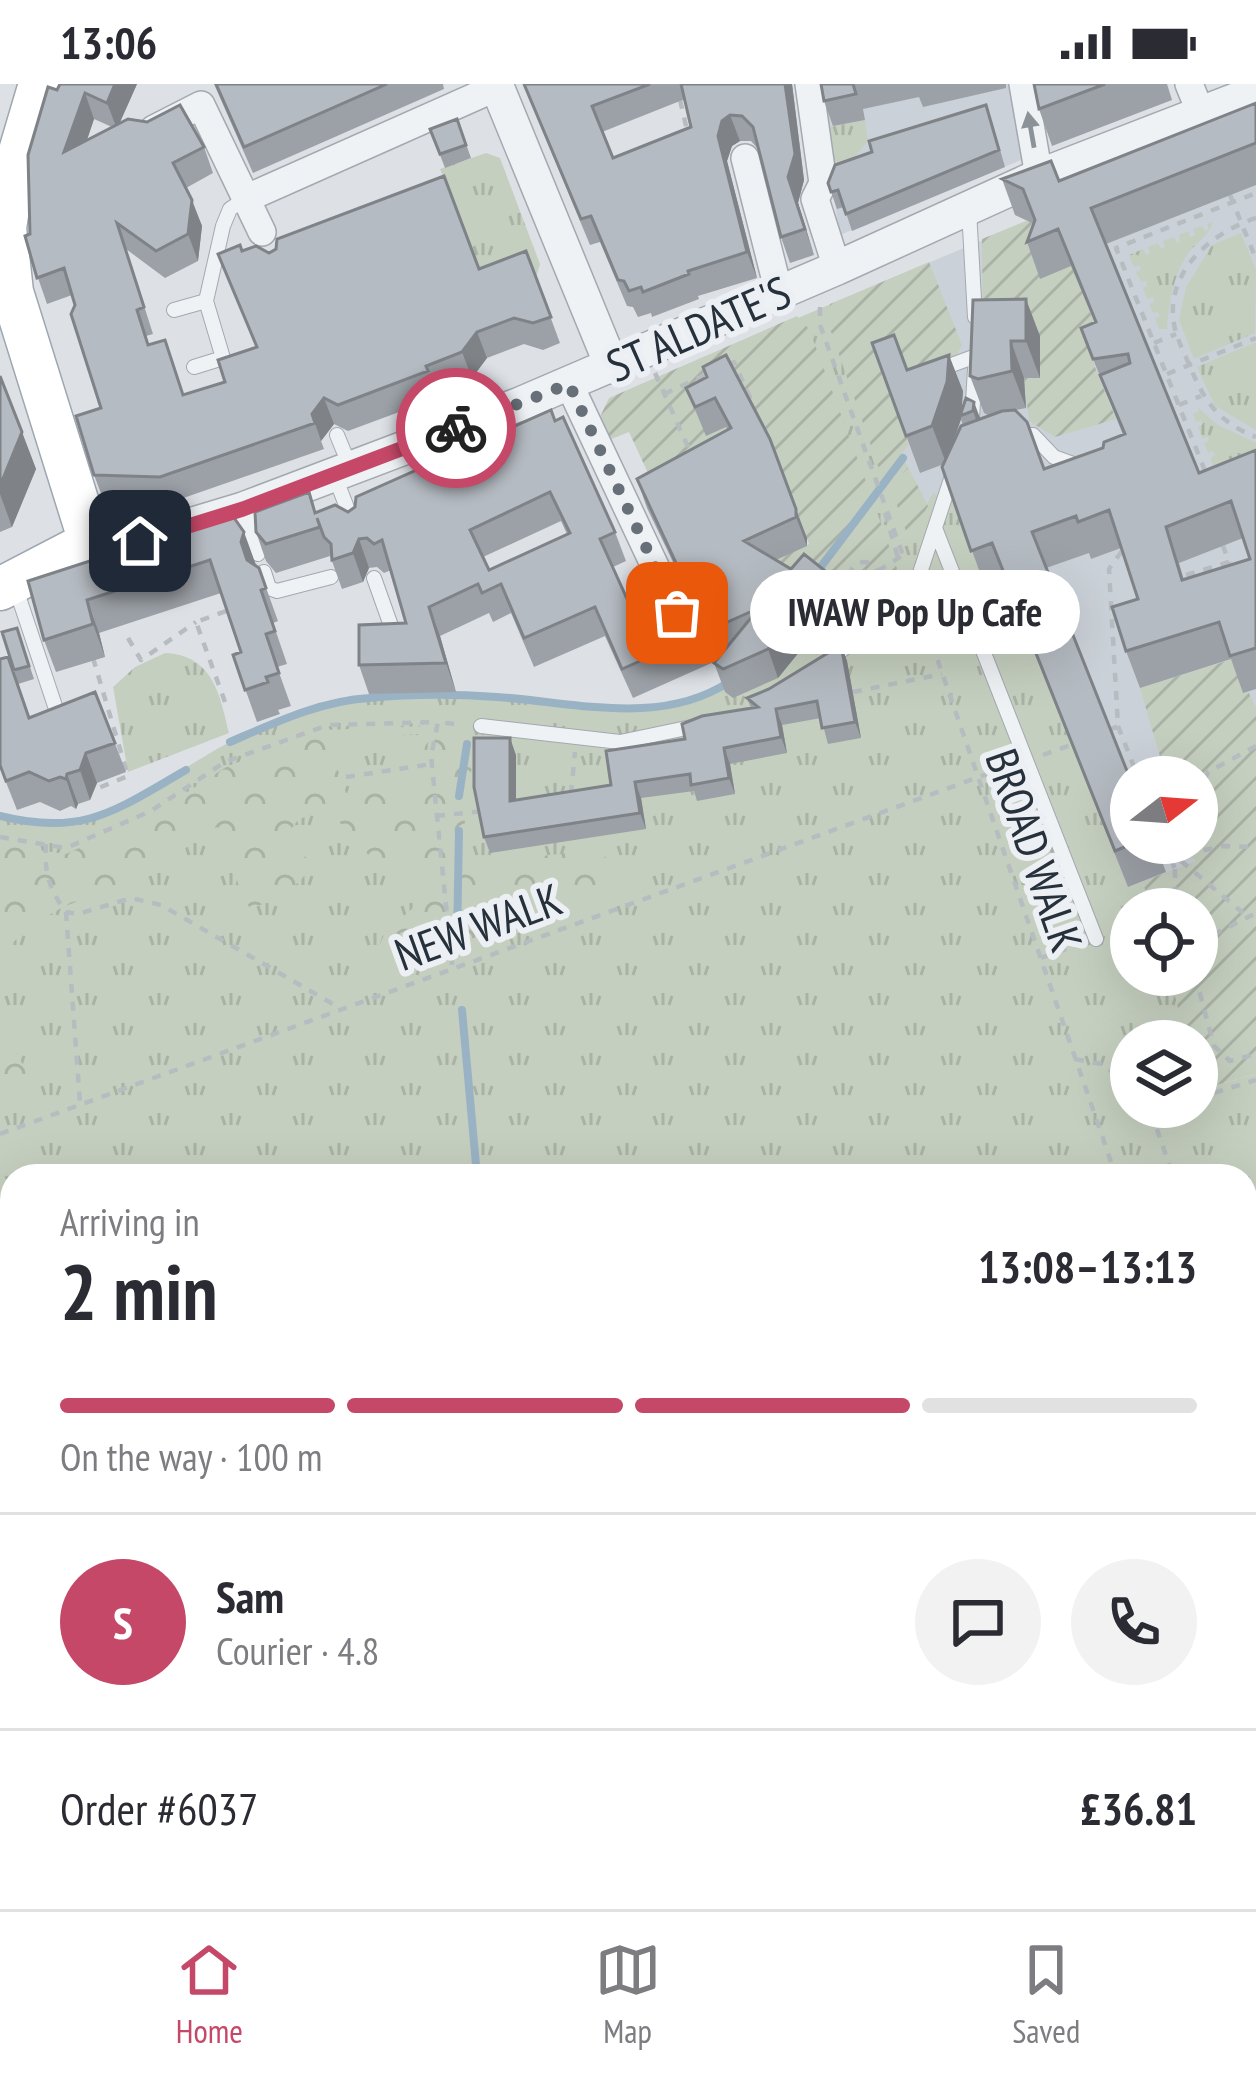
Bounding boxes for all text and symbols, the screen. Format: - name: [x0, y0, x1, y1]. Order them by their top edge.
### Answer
- text: 13:06: [60, 13, 157, 71]
- one-way arrow: [1021, 111, 1040, 148]
- street label: ST ALDATE'S: [597, 262, 799, 394]
- courier: [396, 368, 516, 488]
- icon: bike: [423, 395, 489, 461]
- pin: [89, 490, 191, 592]
- icon: home: [107, 508, 173, 574]
- pin: [626, 562, 728, 664]
- callout: IWAW Pop Up Cafe: [749, 571, 1079, 655]
- icon: bag: [644, 580, 710, 646]
- text: IWAW Pop Up Cafe: [788, 586, 1042, 637]
- street label: BROAD WALK: [973, 741, 1097, 959]
- north arrow: [1110, 756, 1218, 864]
- map controls: [1110, 756, 1218, 1128]
- street label: NEW WALK: [387, 869, 569, 983]
- button: locate: [1110, 888, 1218, 996]
- button: layers: [1110, 1020, 1218, 1128]
- text: Arriving in: [60, 1196, 200, 1247]
- text: 13:08–13:13: [978, 1237, 1197, 1295]
- text: 2 min: [60, 1241, 218, 1342]
- text: On the way · 100 m: [60, 1431, 322, 1482]
- button: chat: [915, 1559, 1041, 1685]
- button: phone: [1071, 1559, 1197, 1685]
- text: Sam: [216, 1567, 284, 1625]
- text: S: [113, 1593, 133, 1651]
- text: Courier · 4.8: [216, 1625, 379, 1676]
- text: Order #6037: [60, 1779, 258, 1837]
- text: £36.81: [1080, 1779, 1197, 1837]
- tab: Home: [176, 1937, 243, 2052]
- tab: Map: [595, 1937, 661, 2052]
- tab: Saved: [1012, 1937, 1080, 2052]

